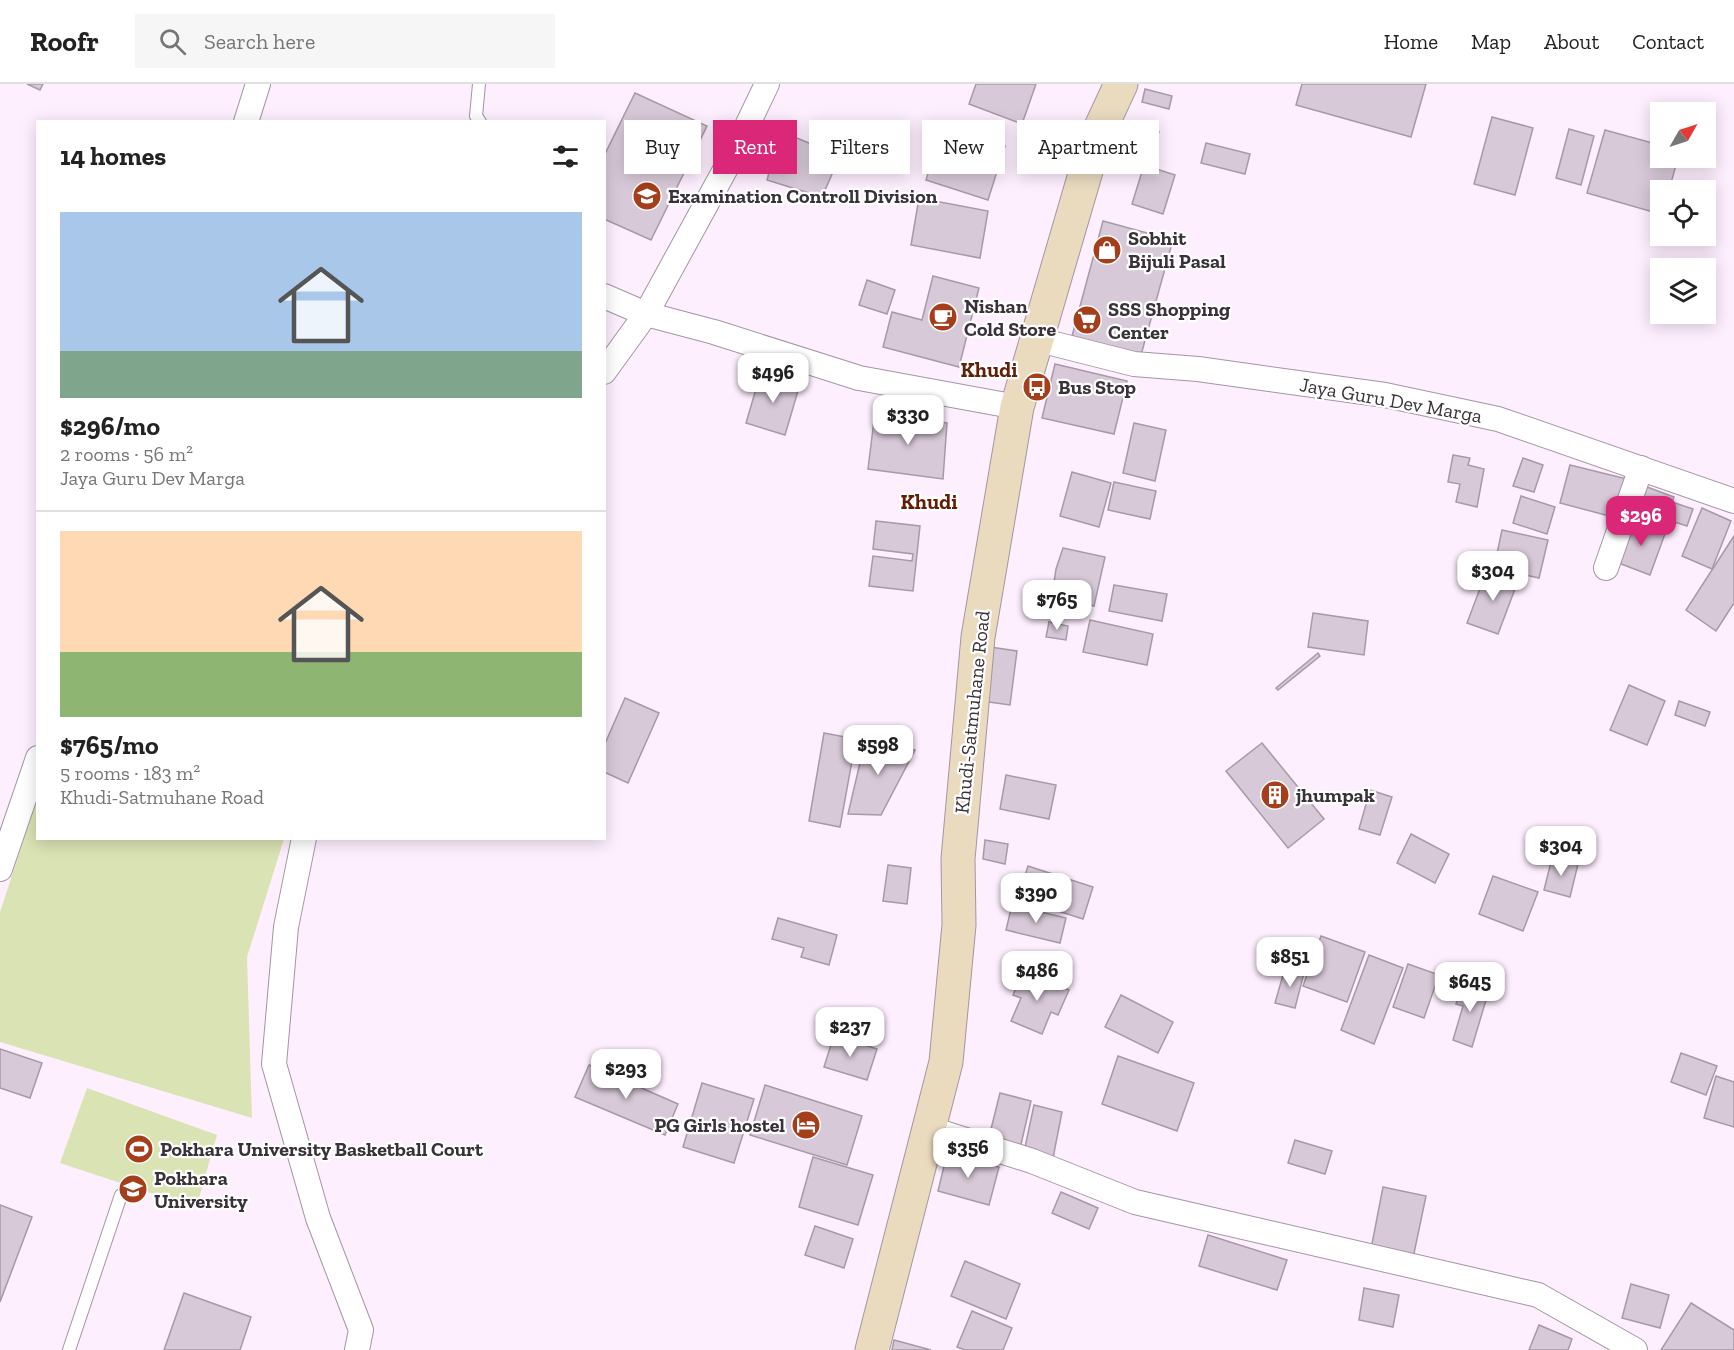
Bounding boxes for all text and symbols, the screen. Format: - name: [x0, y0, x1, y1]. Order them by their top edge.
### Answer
- search box: [135, 14, 555, 68]
- text: Roofr: [30, 25, 99, 58]
- icon: search: [156, 25, 189, 58]
- text: Search here: [204, 28, 315, 55]
- text: Home: [1384, 29, 1438, 54]
- text: Map: [1471, 29, 1511, 54]
- text: About: [1544, 29, 1599, 54]
- text: Contact: [1632, 29, 1704, 54]
- north arrow: [1650, 102, 1716, 168]
- map controls: [1650, 102, 1716, 324]
- chip: Buy: [624, 120, 701, 174]
- chip: Rent: [713, 120, 797, 174]
- chip: Filters: [809, 120, 910, 174]
- chip: New: [922, 120, 1005, 174]
- chip: Apartment: [1017, 120, 1159, 174]
- text: 14 homes: [60, 140, 166, 172]
- icon: filters: [549, 140, 582, 173]
- school or university icon: Examination Controll Division: [631, 180, 663, 212]
- button: locate: [1650, 180, 1716, 246]
- place label: Examination Controll Division: [668, 184, 938, 208]
- place label: Sobhit Bijuli Pasal: [1128, 226, 1226, 273]
- shop icon: Sobhit Bijuli Pasal: [1091, 234, 1123, 266]
- icon: home: [267, 251, 375, 359]
- button: layers: [1650, 258, 1716, 324]
- place label: Nishan Cold Store: [964, 294, 1057, 341]
- place label: SSS Shopping Center: [1108, 297, 1231, 344]
- cafe icon: Nishan Cold Store: [927, 301, 959, 333]
- supermarket icon: SSS Shopping Center: [1071, 304, 1103, 336]
- pin: $496: [737, 353, 809, 404]
- district label: Khudi: [961, 357, 1017, 382]
- text: $496: [752, 360, 794, 384]
- bus stop icon: Bus Stop: [1021, 371, 1053, 403]
- street label: Jaya Guru Dev Marga: [1298, 372, 1484, 428]
- place label: Bus Stop: [1058, 375, 1136, 399]
- pin: $330: [872, 395, 944, 446]
- text: $330: [887, 402, 929, 426]
- text: $296/mo: [60, 410, 160, 442]
- text: 2 rooms · 56 m²: [60, 442, 193, 466]
- text: Jaya Guru Dev Marga: [60, 466, 245, 490]
- district label: Khudi: [901, 489, 957, 514]
- pin: $296: [1605, 496, 1677, 547]
- text: $296: [1620, 503, 1662, 527]
- pin: $304: [1457, 551, 1529, 602]
- text: $304: [1471, 558, 1515, 582]
- icon: home: [267, 570, 375, 678]
- pin: $765: [1021, 580, 1093, 631]
- text: $765: [1037, 587, 1077, 611]
- street label: Khudi-Satmuhane Road: [949, 609, 995, 815]
- pin: $598: [842, 725, 914, 776]
- text: $765/mo: [60, 729, 159, 761]
- text: $598: [857, 732, 899, 756]
- text: 5 rooms · 183 m²: [60, 761, 200, 785]
- building icon: jhumpak: [1259, 779, 1291, 811]
- place label: jhumpak: [1295, 783, 1375, 807]
- text: Khudi-Satmuhane Road: [60, 785, 264, 809]
- pin: $304: [1525, 826, 1597, 877]
- text: $304: [1539, 833, 1583, 857]
- pin: $390: [1000, 873, 1072, 924]
- text: $390: [1015, 880, 1057, 904]
- pin: $851: [1254, 937, 1326, 988]
- text: $851: [1270, 944, 1310, 968]
- pin: $486: [1001, 951, 1073, 1002]
- text: $486: [1016, 958, 1058, 982]
- pin: $645: [1434, 962, 1506, 1013]
- text: $645: [1449, 969, 1491, 993]
- pin: $237: [814, 1007, 886, 1058]
- text: $237: [829, 1014, 871, 1038]
- pin: $293: [590, 1049, 662, 1100]
- text: $293: [605, 1056, 647, 1080]
- hotel icon: PG Girls hostel: [790, 1109, 822, 1141]
- place label: PG Girls hostel: [654, 1113, 785, 1137]
- pin: $356: [932, 1128, 1004, 1179]
- sports icon: Pokhara University Basketball Court: [123, 1133, 155, 1165]
- text: $356: [947, 1135, 989, 1159]
- place label: Pokhara University Basketball Court: [160, 1137, 484, 1161]
- place label: Pokhara University: [154, 1166, 248, 1213]
- school or university icon: Pokhara University: [117, 1173, 149, 1205]

